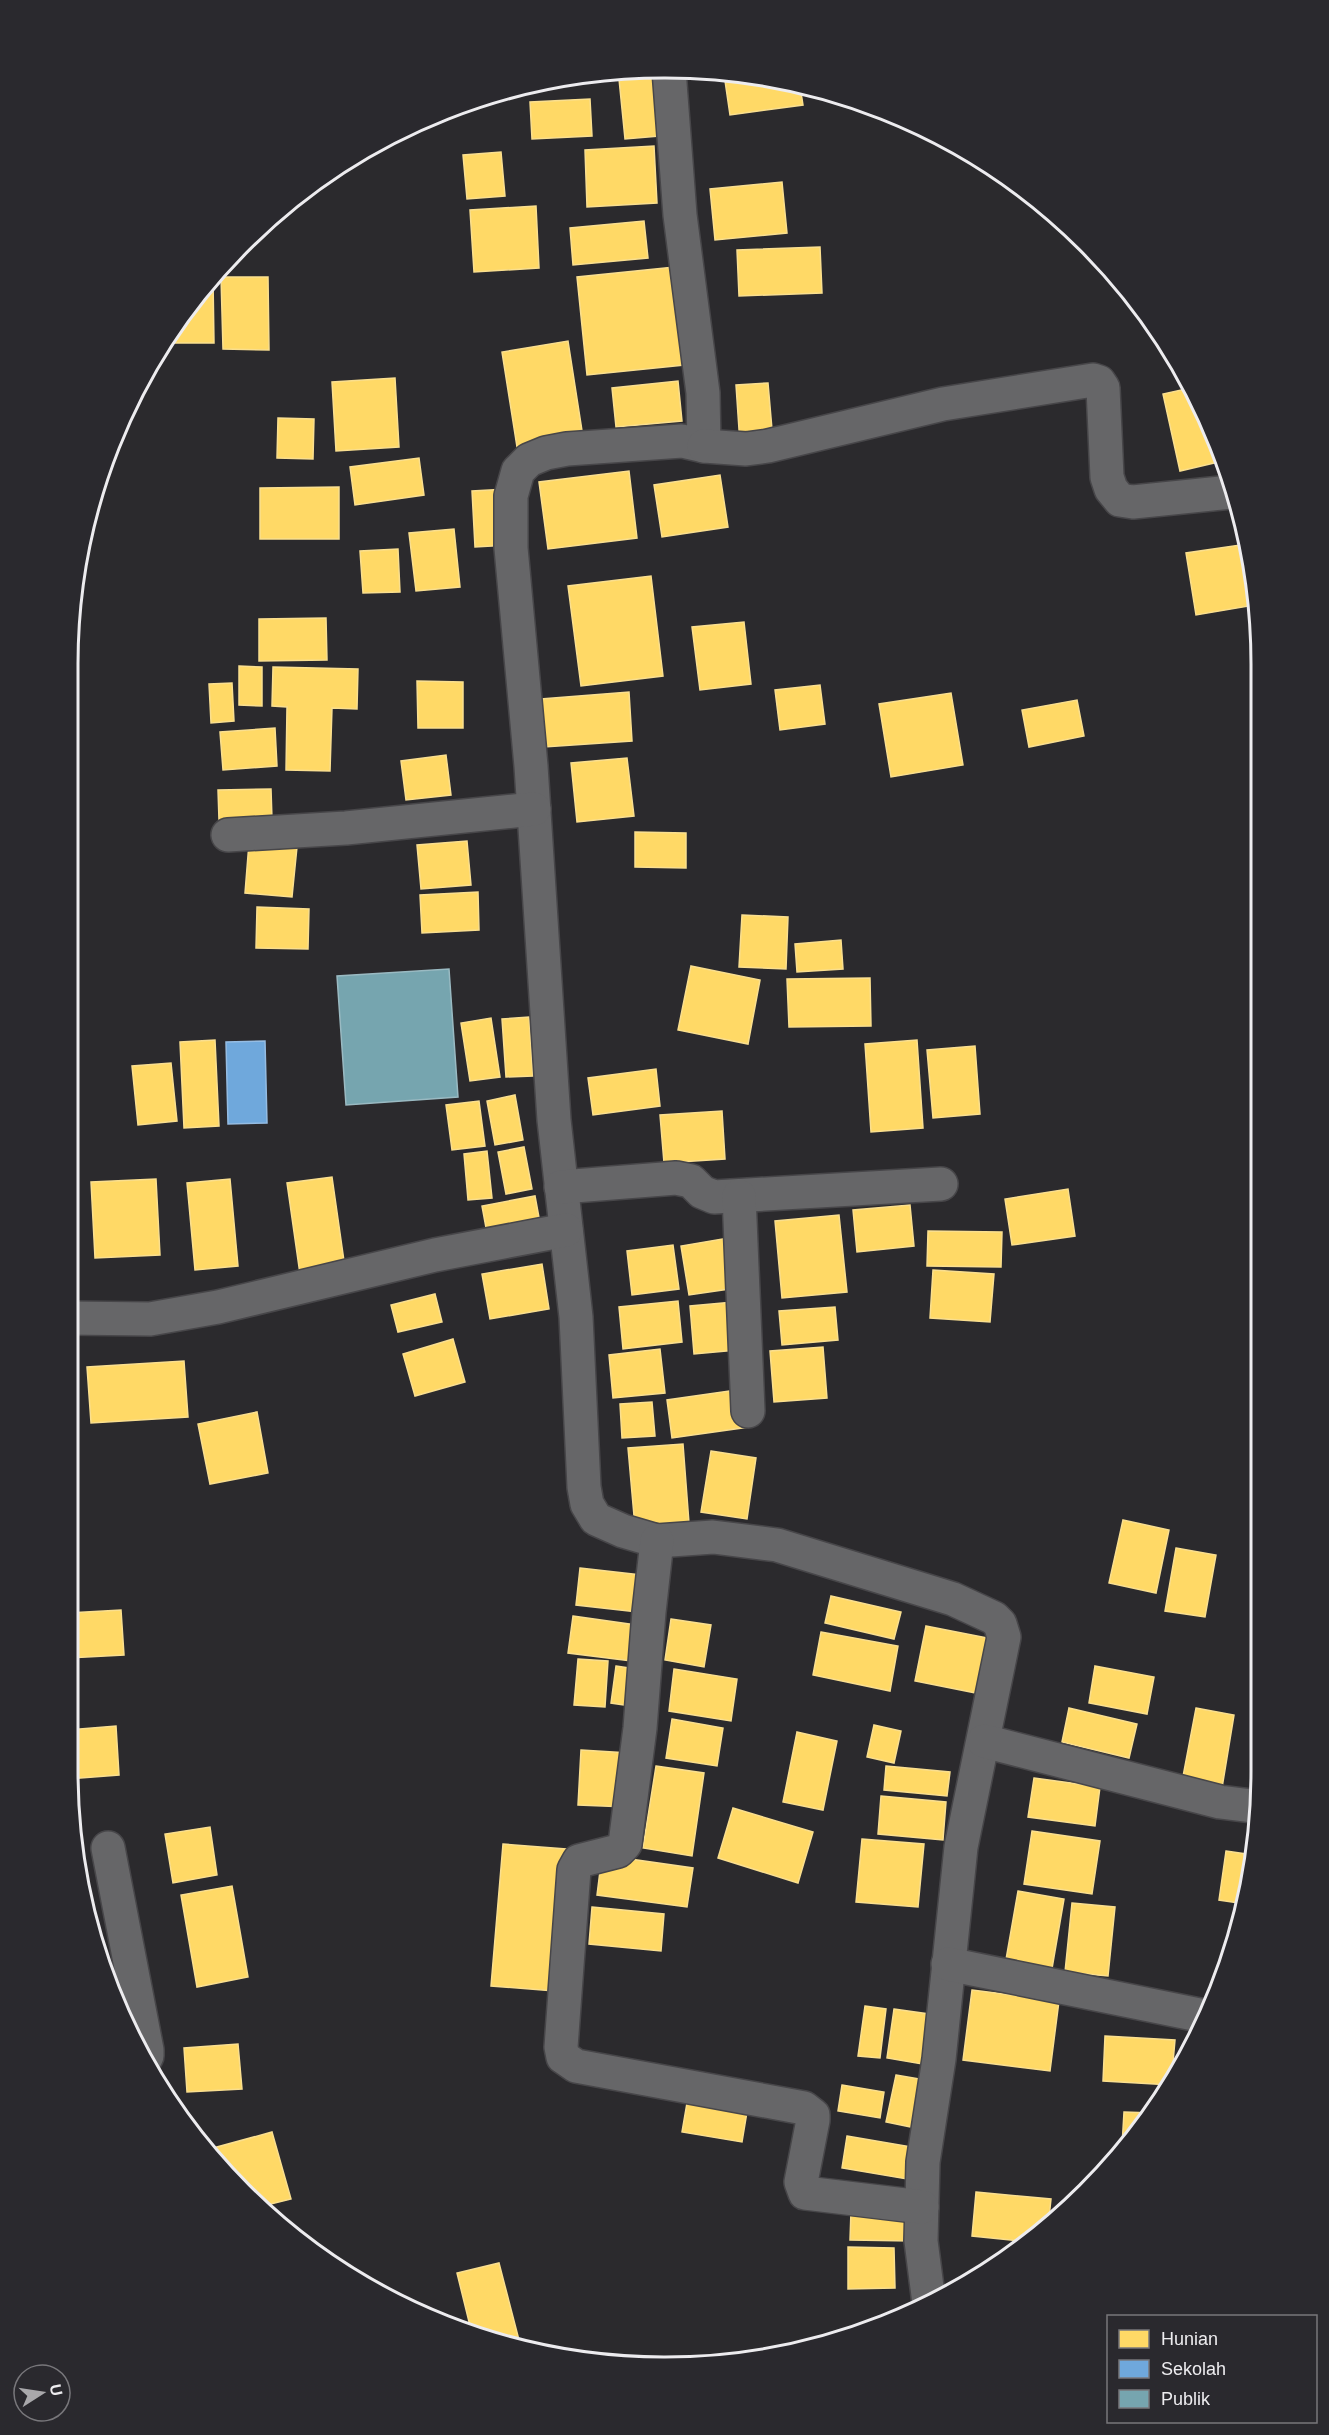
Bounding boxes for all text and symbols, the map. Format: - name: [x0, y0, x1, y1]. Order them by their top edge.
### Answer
- legend: [1107, 2315, 1317, 2423]
- text: Hunian: [1161, 2329, 1218, 2349]
- text: Sekolah: [1161, 2359, 1226, 2379]
- north arrow: [12, 2363, 72, 2423]
- text: U: [47, 2383, 66, 2397]
- text: Publik: [1161, 2389, 1211, 2409]

